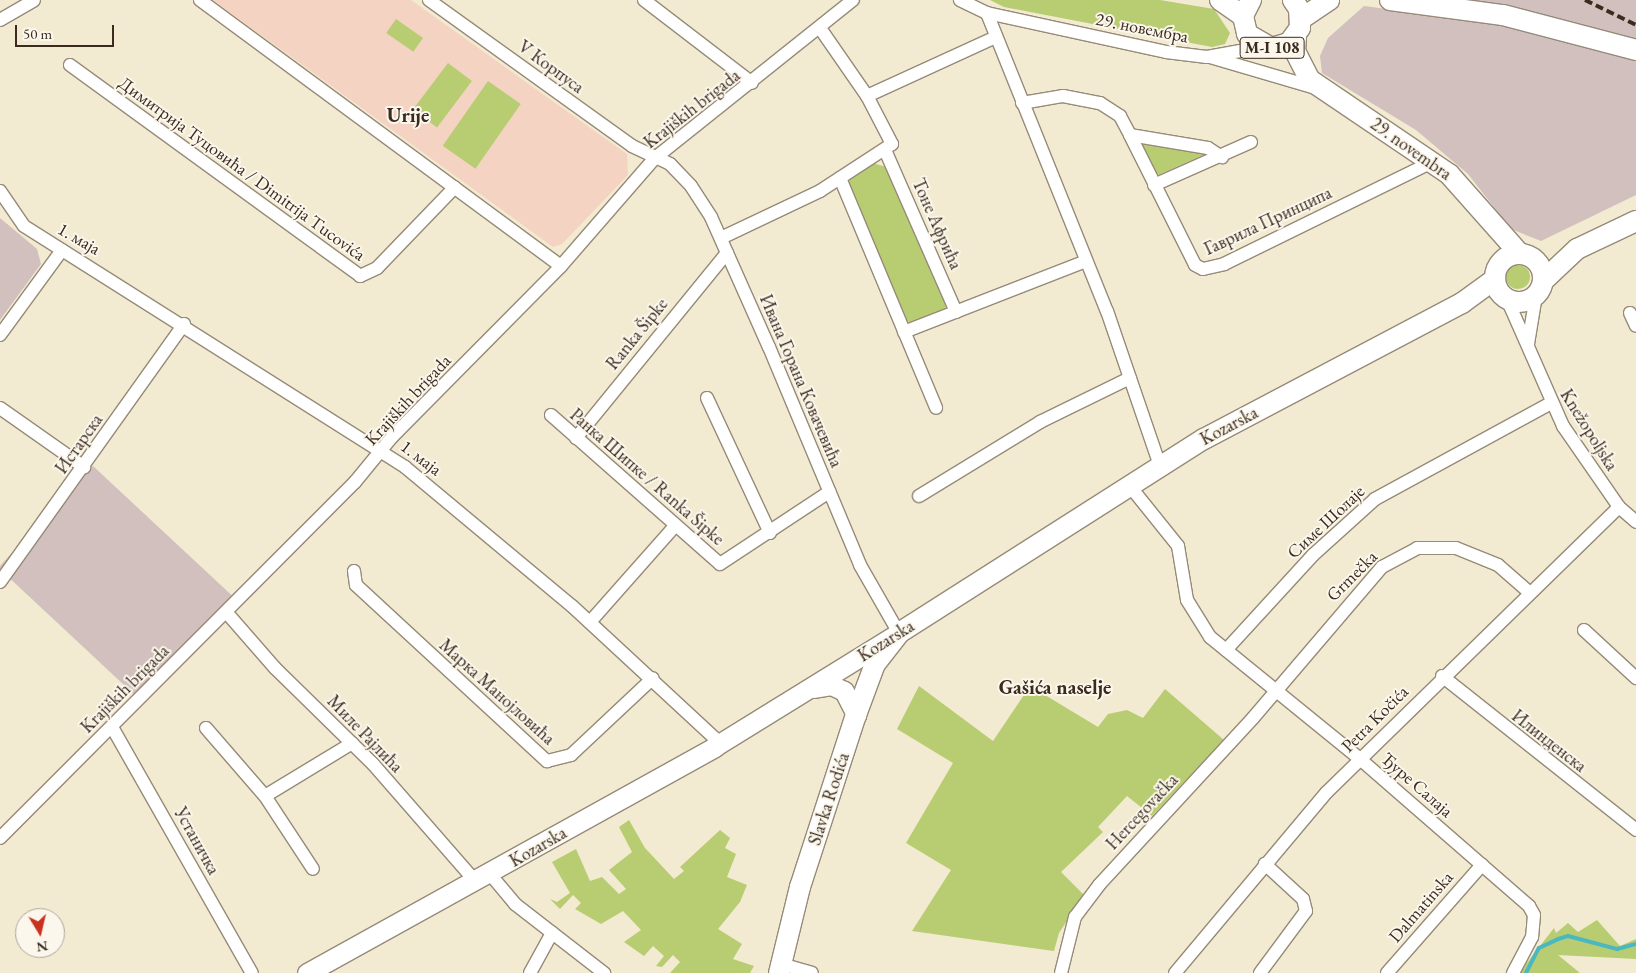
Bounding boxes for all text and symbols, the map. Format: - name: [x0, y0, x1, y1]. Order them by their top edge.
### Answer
- street label: 29. новембра: [1094, 8, 1190, 48]
- scale bar: [18, 15, 116, 47]
- text: 50 m: [23, 24, 52, 43]
- road number: M-I 108: [1240, 34, 1304, 62]
- street label: V Корпуса: [514, 36, 588, 98]
- street label: Krajiških brigada: [640, 65, 744, 153]
- street label: Димитрија Туцовића / Dimitrija Tucovića: [115, 72, 369, 266]
- district label: Urije: [387, 103, 429, 127]
- street label: 29. novembra: [1366, 113, 1456, 185]
- street label: Тоне Афрића: [907, 175, 967, 273]
- street label: Гаврила Принципа: [1201, 182, 1335, 260]
- street label: 1. маја: [54, 218, 104, 260]
- street label: Ивана Горана Ковачевића: [755, 291, 847, 471]
- street label: Ranka Šipke: [602, 294, 672, 374]
- street label: Krajiških brigada: [360, 350, 456, 450]
- street label: Knežopoljska: [1555, 385, 1623, 475]
- street label: Kozarska: [1196, 402, 1262, 450]
- street label: Ранка Шипке / Ranka Šipke: [565, 404, 729, 550]
- street label: Истарска: [51, 410, 107, 478]
- street label: 1. маја: [396, 436, 446, 480]
- street label: Симе Шолаје: [1283, 481, 1369, 563]
- street label: Grmečka: [1322, 546, 1382, 606]
- street label: Kozarska: [854, 615, 918, 667]
- street label: Марка Манојловића: [435, 634, 559, 750]
- street label: Krajiških brigada: [76, 640, 174, 738]
- district label: Gašića naselje: [999, 675, 1111, 699]
- street label: Petra Kočića: [1337, 681, 1413, 757]
- street label: Миле Рајлића: [323, 691, 407, 777]
- street label: Илинденска: [1507, 705, 1591, 777]
- street label: Ђуре Салаја: [1377, 748, 1457, 822]
- street label: Slavka Rodića: [804, 750, 854, 848]
- street label: Hercegovačka: [1101, 770, 1183, 854]
- street label: Устаничка: [170, 803, 224, 879]
- street label: Kozarska: [506, 822, 570, 872]
- street label: Dalmatinska: [1384, 867, 1458, 947]
- north arrow: [15, 908, 65, 958]
- text: N: [35, 937, 49, 957]

